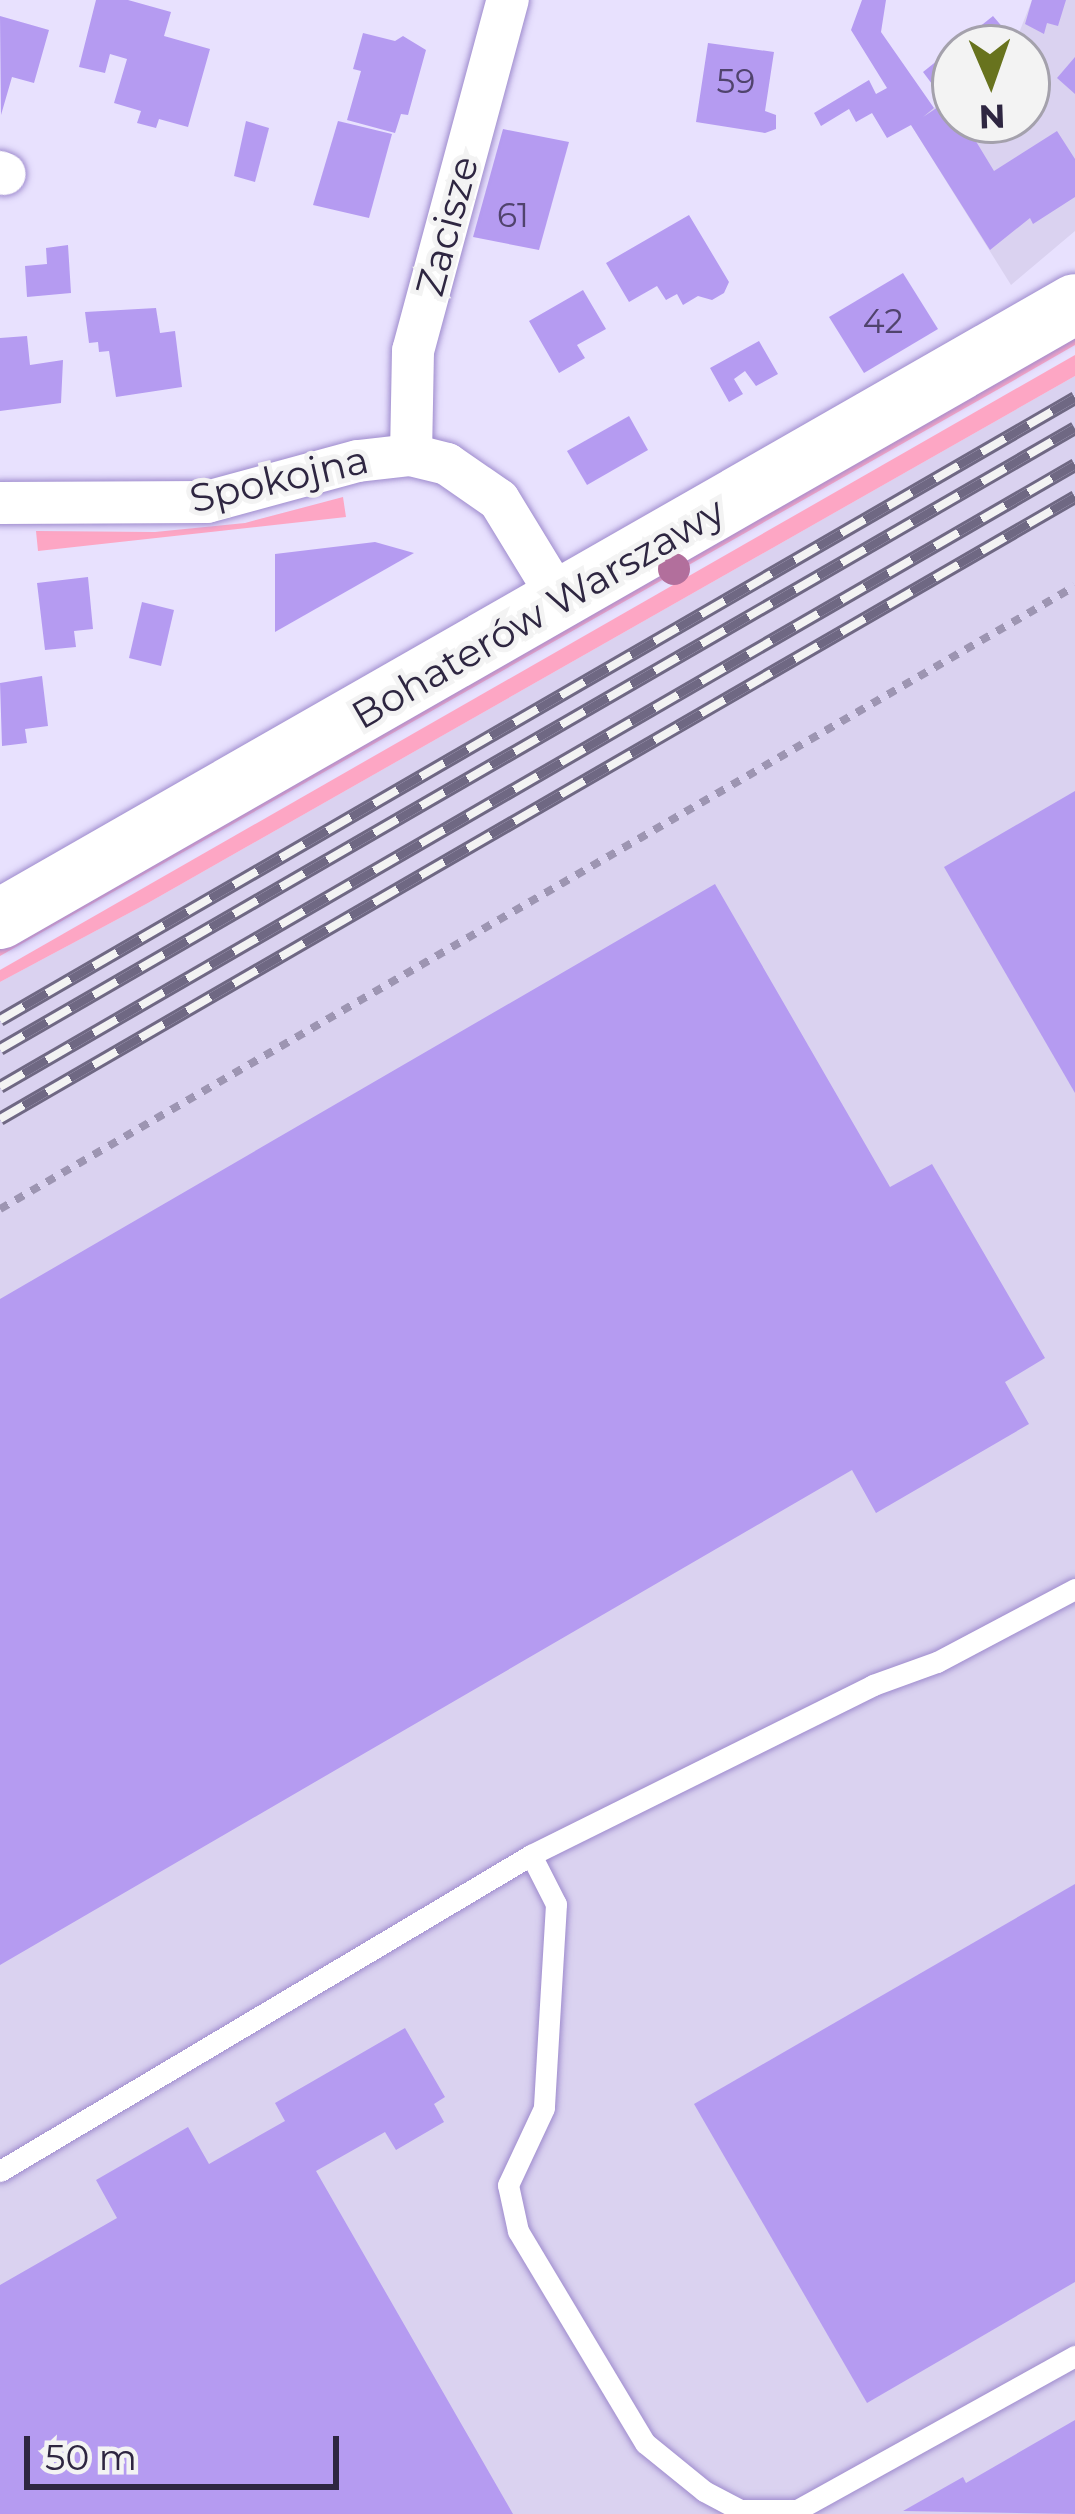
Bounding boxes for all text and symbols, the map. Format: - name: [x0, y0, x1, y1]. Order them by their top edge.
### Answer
- north arrow: [931, 24, 1051, 144]
- house number: 59: [717, 62, 755, 102]
- text: N: [978, 97, 1006, 137]
- street label: Zacisze: [406, 151, 488, 301]
- house number: 61: [497, 196, 529, 236]
- house number: 42: [863, 302, 903, 342]
- street label: Spokojna: [185, 436, 373, 522]
- street label: Bohaterów Warszawy: [344, 487, 732, 739]
- scale bar: [30, 2412, 345, 2486]
- text: 50 m: [45, 2435, 137, 2479]

